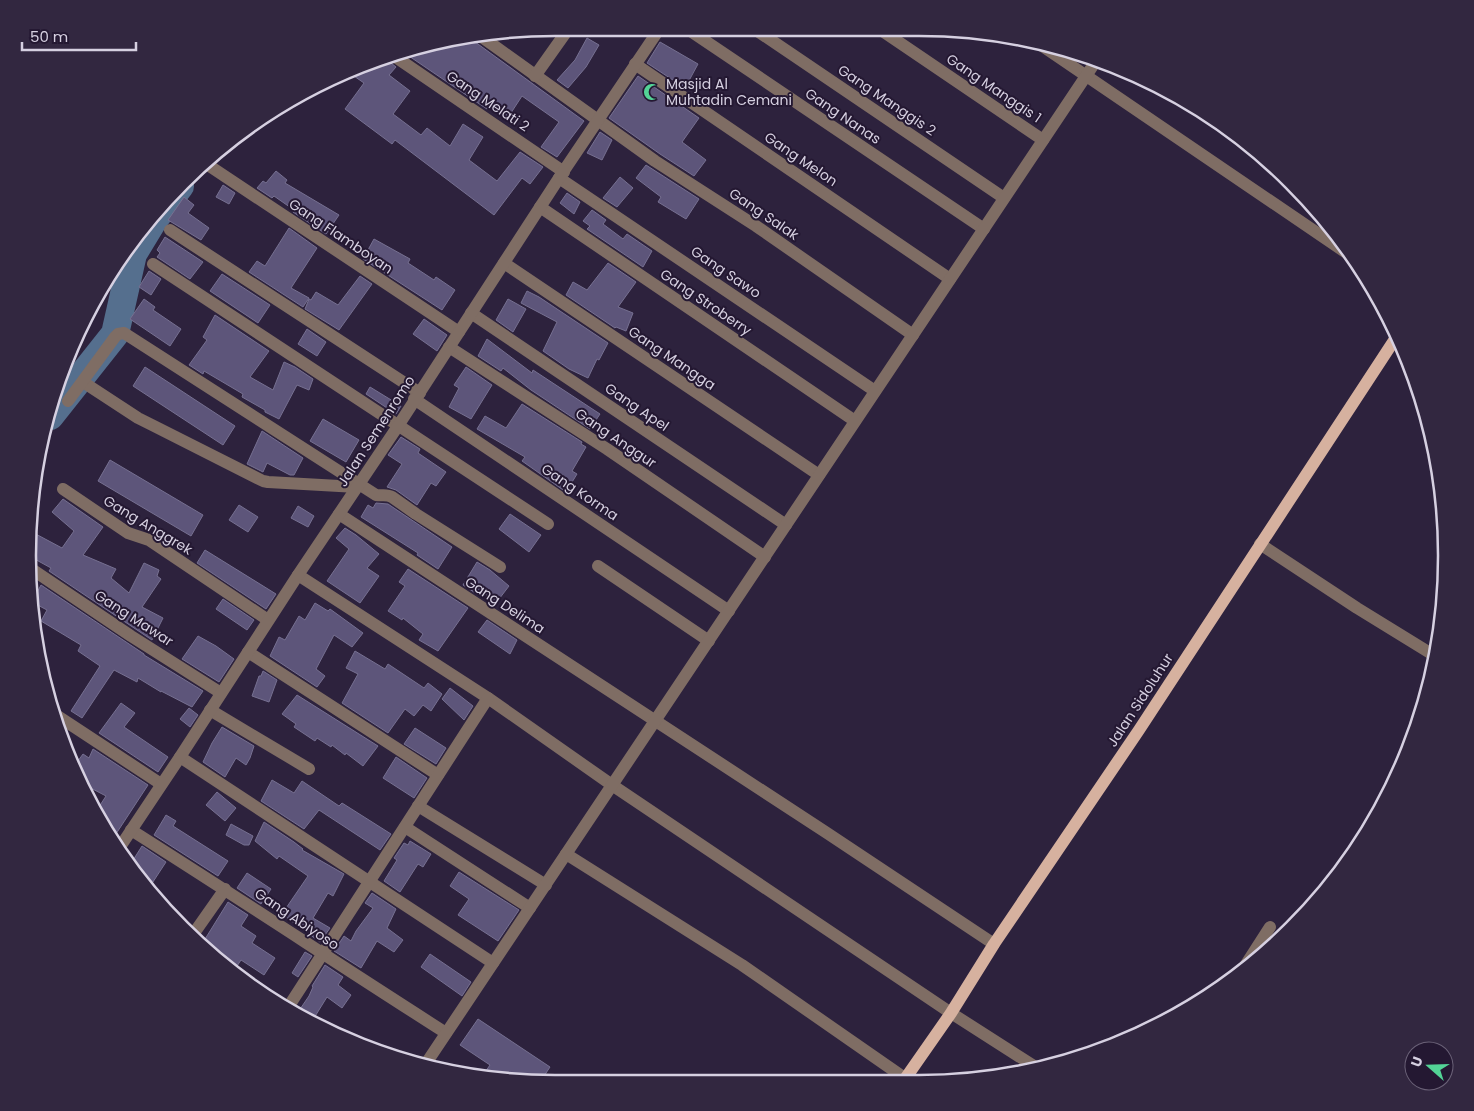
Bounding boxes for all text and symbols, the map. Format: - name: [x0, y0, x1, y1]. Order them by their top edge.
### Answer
- scale bar: [22, 20, 136, 52]
- text: 50 m: [30, 26, 68, 47]
- street label: Gang Manggis 1: [942, 49, 1046, 127]
- street label: Gang Manggis 2: [834, 60, 940, 140]
- street label: Gang Melati 2: [442, 66, 534, 136]
- place label: Masjid Al Muhtadin Cemani: [666, 74, 792, 110]
- mosque icon: Masjid Al Muhtadin Cemani: [642, 82, 662, 102]
- street label: Gang Nanas: [801, 83, 885, 149]
- street label: Gang Melon: [760, 127, 842, 191]
- street label: Gang Salak: [725, 183, 804, 245]
- street label: Gang Flamboyan: [285, 194, 397, 278]
- street label: Gang Sawo: [687, 241, 765, 303]
- street label: Gang Stroberry: [656, 264, 756, 340]
- street label: Gang Mangga: [624, 321, 720, 395]
- street label: Jalan Semenromo: [332, 371, 420, 491]
- street label: Gang Apel: [601, 378, 673, 436]
- street label: Gang Anggur: [571, 403, 661, 473]
- street label: Gang Korma: [538, 459, 622, 525]
- street label: Gang Anggrek: [100, 490, 197, 560]
- street label: Gang Delima: [461, 572, 549, 638]
- street label: Gang Mawar: [91, 585, 177, 651]
- street label: Jalan Sidoluhur: [1102, 649, 1178, 751]
- street label: Gang Abiyoso: [251, 883, 343, 955]
- north arrow: [1404, 1041, 1454, 1091]
- text: U: [1406, 1053, 1428, 1070]

